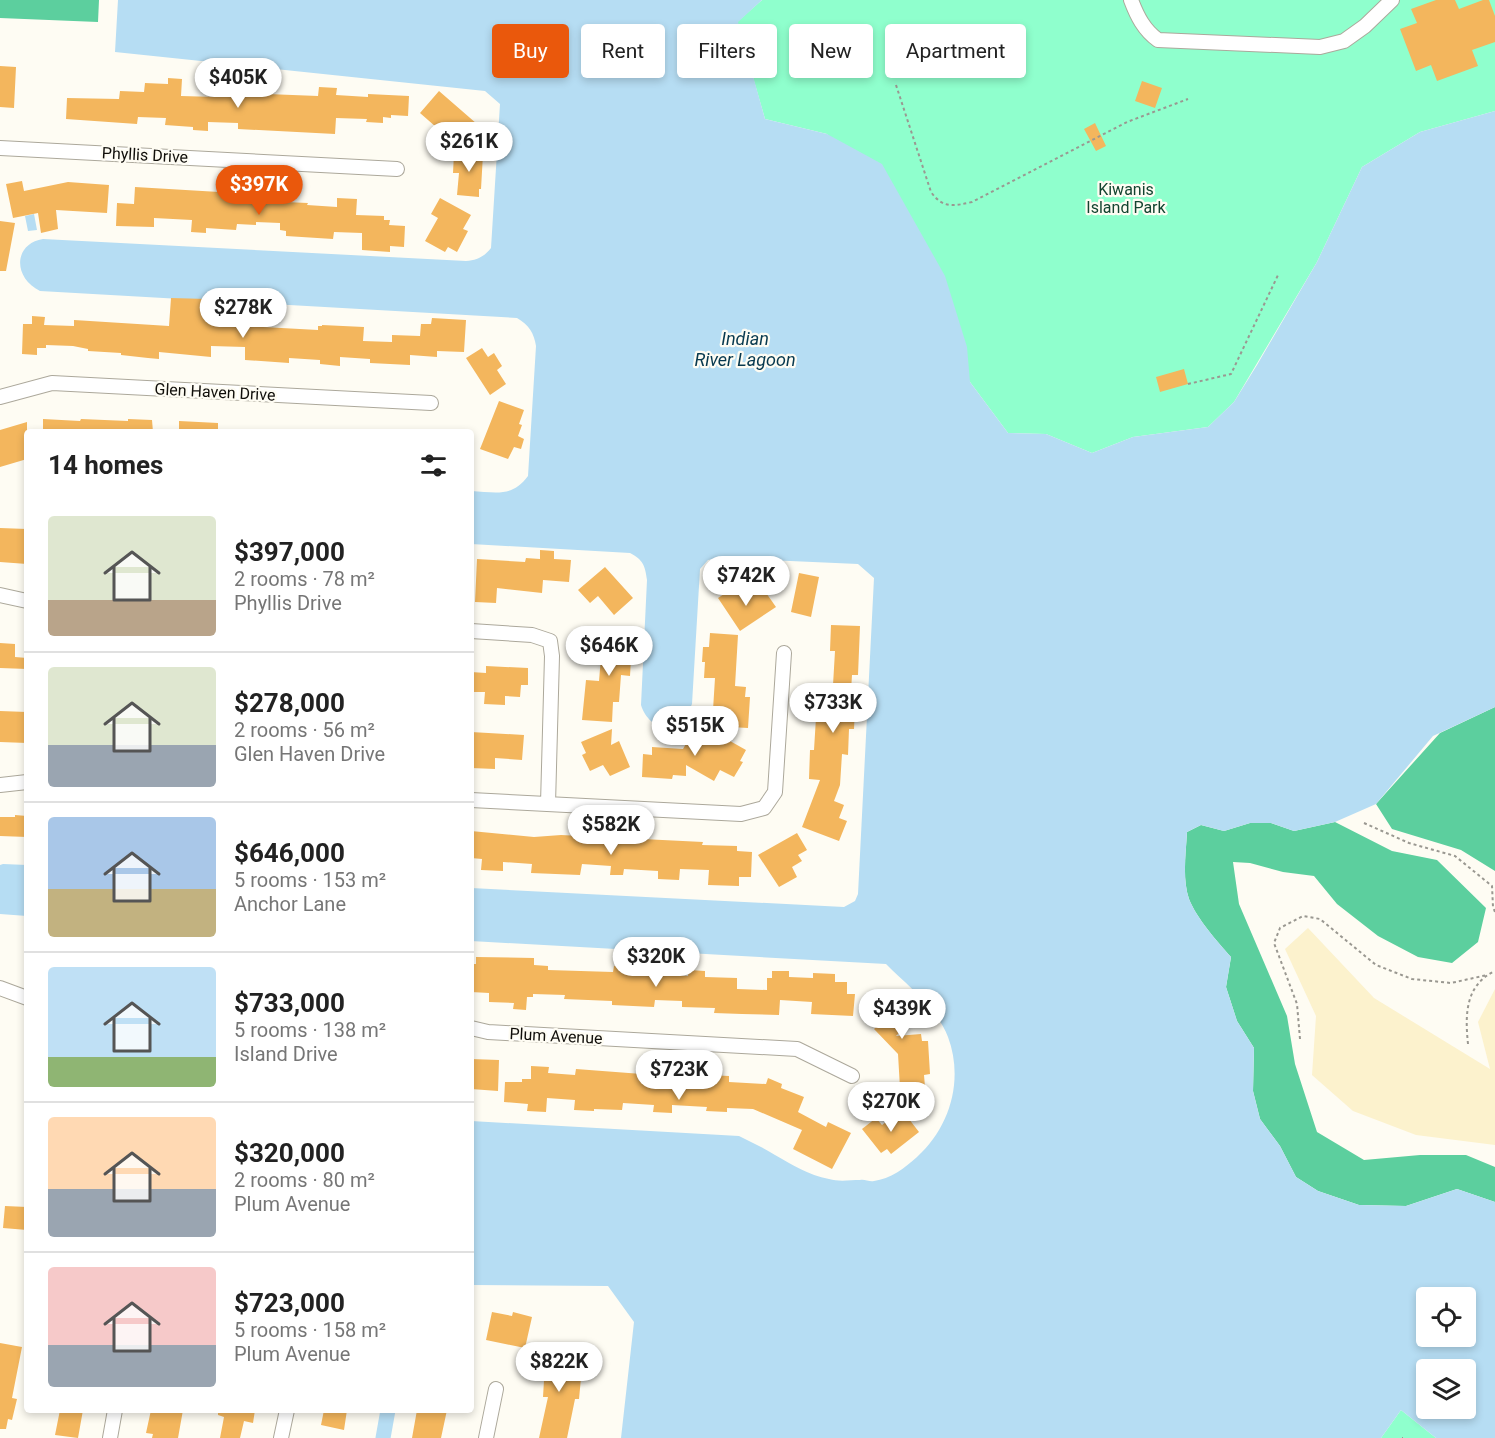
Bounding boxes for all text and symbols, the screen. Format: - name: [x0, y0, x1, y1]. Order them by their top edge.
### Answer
- chip: Buy: [492, 24, 569, 78]
- chip: Rent: [581, 24, 665, 78]
- chip: Filters: [677, 24, 777, 78]
- chip: New: [789, 24, 873, 78]
- chip: Apartment: [885, 24, 1026, 78]
- pin: $405K: [196, 58, 280, 109]
- text: $405K: [209, 65, 267, 89]
- pin: $261K: [427, 122, 511, 173]
- text: $261K: [440, 129, 498, 153]
- street label: Phyllis Drive: [101, 143, 189, 167]
- pin: $397K: [217, 165, 301, 216]
- text: $397K: [230, 172, 288, 196]
- park label: Kiwanis Island Park: [1086, 180, 1167, 217]
- pin: $278K: [201, 288, 285, 339]
- text: $278K: [214, 295, 272, 319]
- water label: Indian River Lagoon: [694, 328, 796, 370]
- street label: Glen Haven Drive: [154, 379, 276, 405]
- icon: filters: [417, 449, 450, 482]
- text: 14 homes: [48, 450, 163, 480]
- text: $397,000: [234, 537, 345, 567]
- icon: home: [96, 540, 168, 612]
- pin: $742K: [704, 556, 788, 607]
- text: $742K: [717, 563, 775, 587]
- text: 2 rooms · 78 m²: [234, 567, 375, 591]
- text: Phyllis Drive: [234, 591, 342, 615]
- pin: $646K: [567, 626, 651, 677]
- text: $646K: [580, 633, 638, 657]
- pin: $733K: [791, 683, 875, 734]
- text: $278,000: [234, 688, 345, 718]
- text: $733K: [804, 690, 862, 714]
- icon: home: [96, 691, 168, 763]
- pin: $515K: [653, 706, 737, 757]
- text: $515K: [666, 713, 724, 737]
- text: 2 rooms · 56 m²: [234, 718, 375, 742]
- text: Glen Haven Drive: [234, 742, 385, 766]
- pin: $582K: [569, 805, 653, 856]
- text: $582K: [582, 812, 640, 836]
- text: $646,000: [234, 838, 345, 868]
- icon: home: [96, 841, 168, 913]
- text: 5 rooms · 153 m²: [234, 868, 386, 892]
- text: Anchor Lane: [234, 892, 346, 916]
- pin: $320K: [614, 937, 698, 988]
- text: $320K: [627, 944, 685, 968]
- text: $733,000: [234, 988, 345, 1018]
- pin: $439K: [860, 989, 944, 1040]
- icon: home: [96, 991, 168, 1063]
- text: $439K: [873, 996, 931, 1020]
- text: 5 rooms · 138 m²: [234, 1018, 386, 1042]
- street label: Plum Avenue: [509, 1024, 603, 1048]
- text: Island Drive: [234, 1042, 338, 1066]
- pin: $723K: [637, 1050, 721, 1101]
- text: $723K: [650, 1057, 708, 1081]
- pin: $270K: [849, 1082, 933, 1133]
- text: $270K: [862, 1089, 920, 1113]
- text: $320,000: [234, 1138, 345, 1168]
- icon: home: [96, 1141, 168, 1213]
- text: 2 rooms · 80 m²: [234, 1168, 375, 1192]
- text: Plum Avenue: [234, 1192, 350, 1216]
- map controls: [1416, 1287, 1476, 1419]
- button: locate: [1416, 1287, 1476, 1347]
- text: $723,000: [234, 1288, 345, 1318]
- icon: home: [96, 1291, 168, 1363]
- text: 5 rooms · 158 m²: [234, 1318, 386, 1342]
- text: Plum Avenue: [234, 1342, 350, 1366]
- pin: $822K: [517, 1342, 601, 1393]
- text: $822K: [530, 1349, 588, 1373]
- button: layers: [1416, 1359, 1476, 1419]

